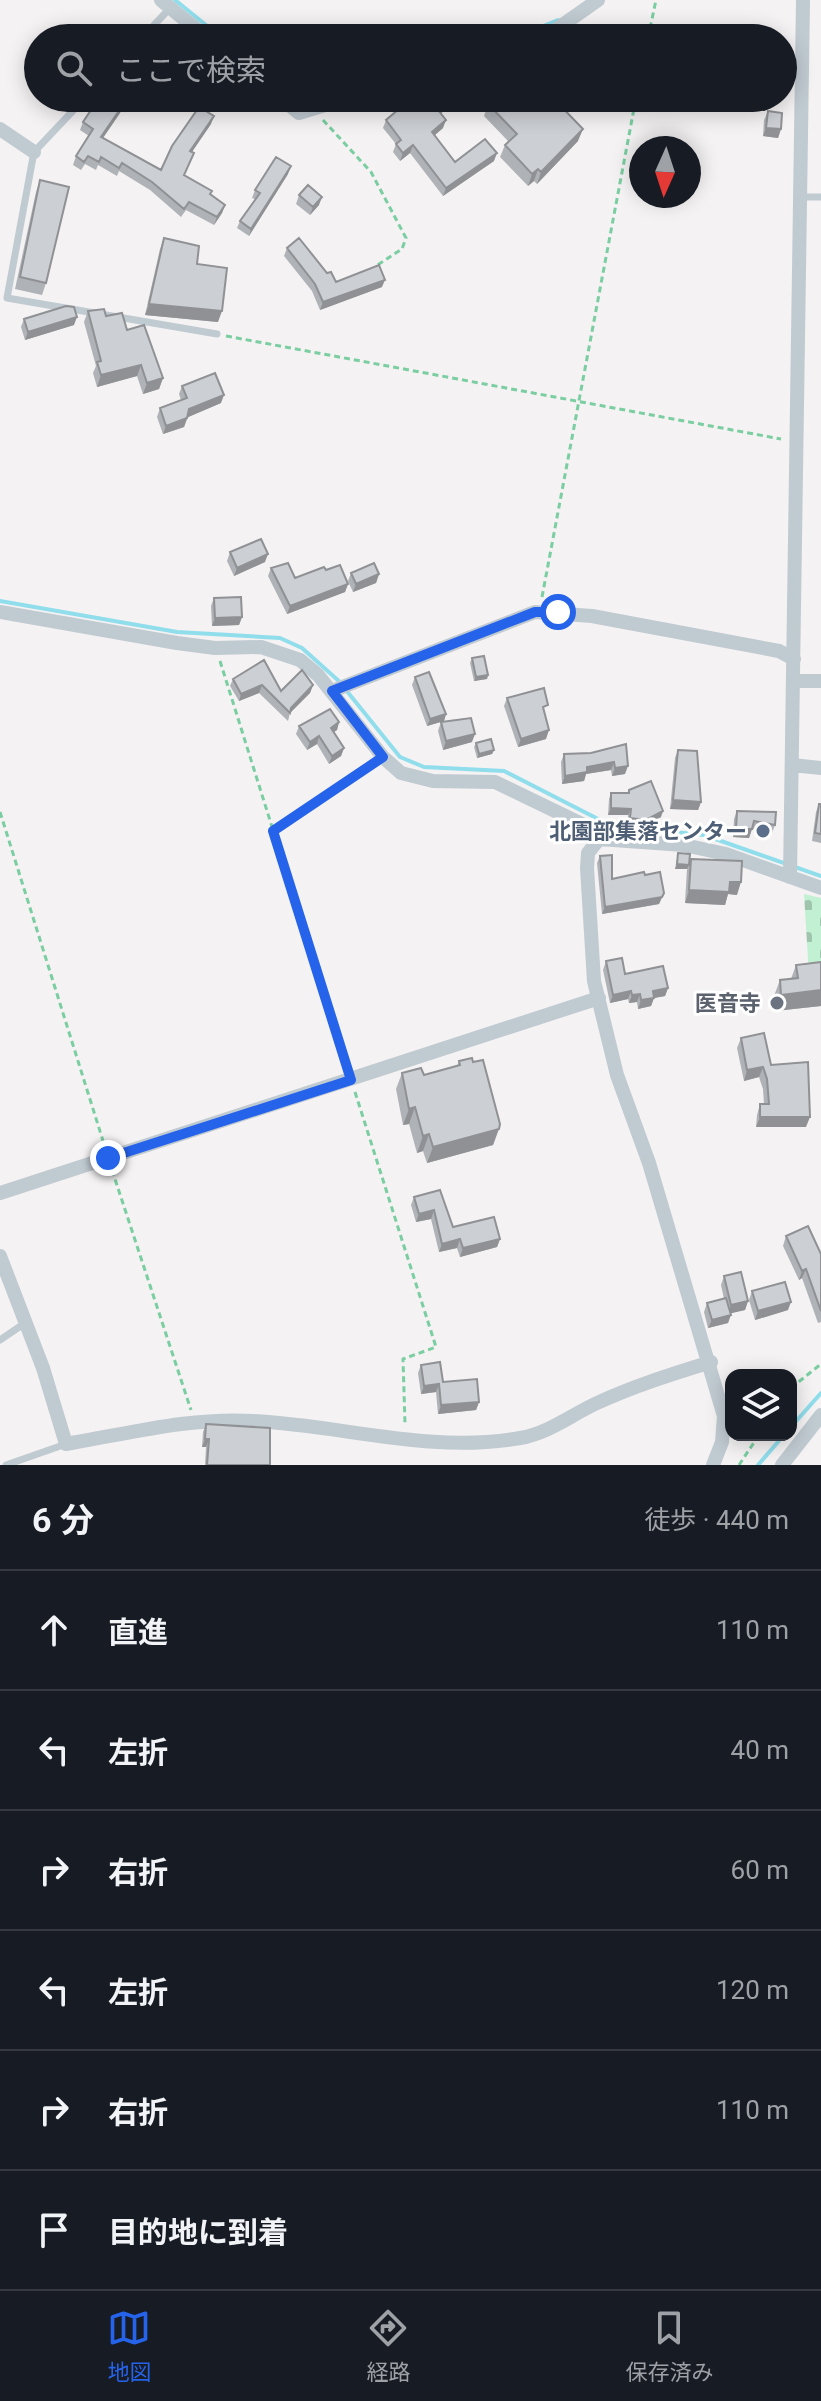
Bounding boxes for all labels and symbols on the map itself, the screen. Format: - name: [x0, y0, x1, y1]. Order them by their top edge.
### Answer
- north arrow: [629, 136, 701, 208]
- route start: [540, 594, 576, 630]
- place label: 北園部集落センター: [549, 819, 747, 844]
- marker: 北園部集落センター: [754, 822, 772, 840]
- place label: 医音寺: [695, 991, 761, 1016]
- marker: 医音寺: [768, 994, 786, 1012]
- route end: [90, 1140, 126, 1176]

